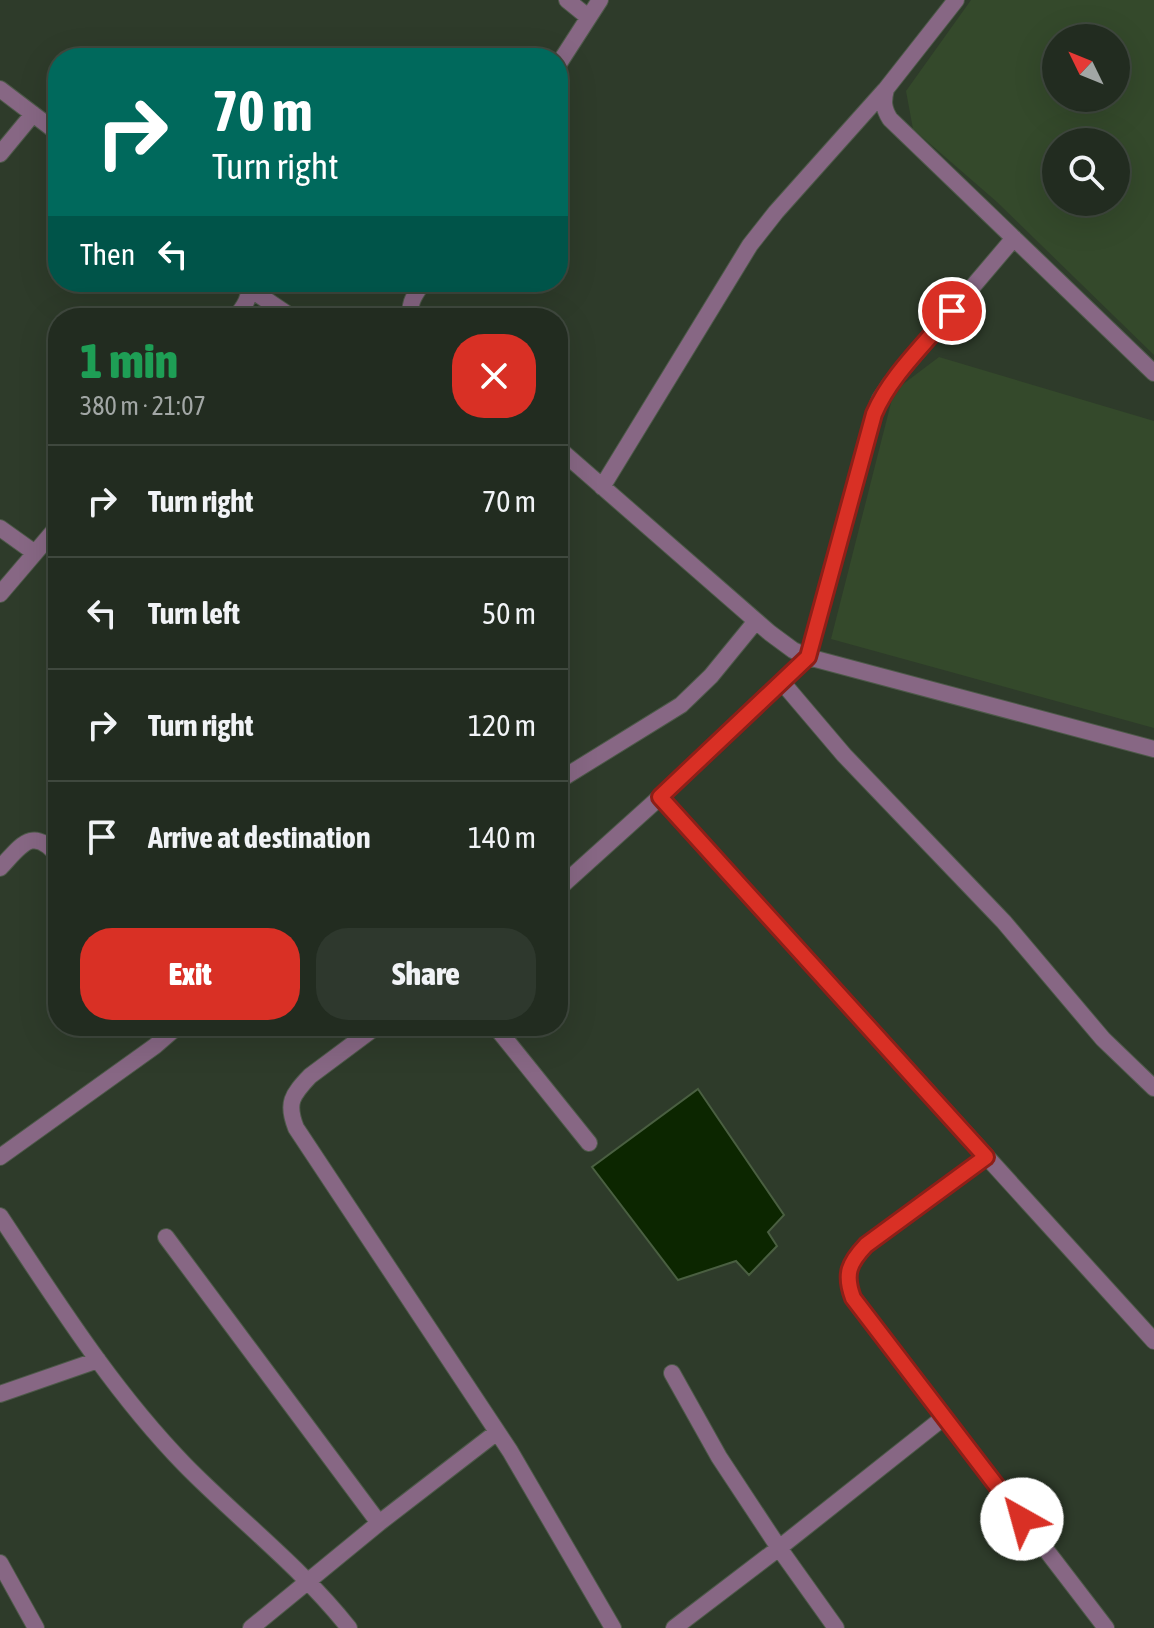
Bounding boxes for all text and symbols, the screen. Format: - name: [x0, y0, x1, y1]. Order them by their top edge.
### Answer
- north arrow: [1042, 24, 1130, 112]
- map controls: [1042, 24, 1130, 216]
- text: 70 m: [212, 79, 313, 143]
- icon: right: [80, 80, 184, 184]
- button: search: [1042, 128, 1130, 216]
- text: Turn right: [212, 145, 339, 187]
- icon: left: [151, 232, 195, 276]
- text: Then: [80, 237, 135, 271]
- pin: [918, 277, 986, 345]
- icon: arrive: [930, 289, 974, 333]
- text: 1 min: [80, 333, 178, 388]
- button: close: [452, 334, 536, 418]
- text: 380 m · 21:07: [80, 391, 206, 421]
- icon: right: [80, 479, 124, 523]
- text: Turn right: [148, 484, 254, 518]
- text: 70 m: [482, 484, 536, 518]
- icon: left: [80, 591, 124, 635]
- text: Turn left: [148, 596, 240, 630]
- text: 50 m: [482, 596, 536, 630]
- icon: right: [80, 703, 124, 747]
- text: Turn right: [148, 708, 254, 742]
- text: 120 m: [468, 708, 536, 742]
- icon: arrive: [80, 815, 124, 859]
- text: Arrive at destination: [148, 820, 370, 854]
- text: 140 m: [468, 820, 536, 854]
- button: Exit: [80, 928, 300, 1020]
- button: Share: [316, 928, 536, 1020]
- position arrow: [980, 1477, 1064, 1561]

